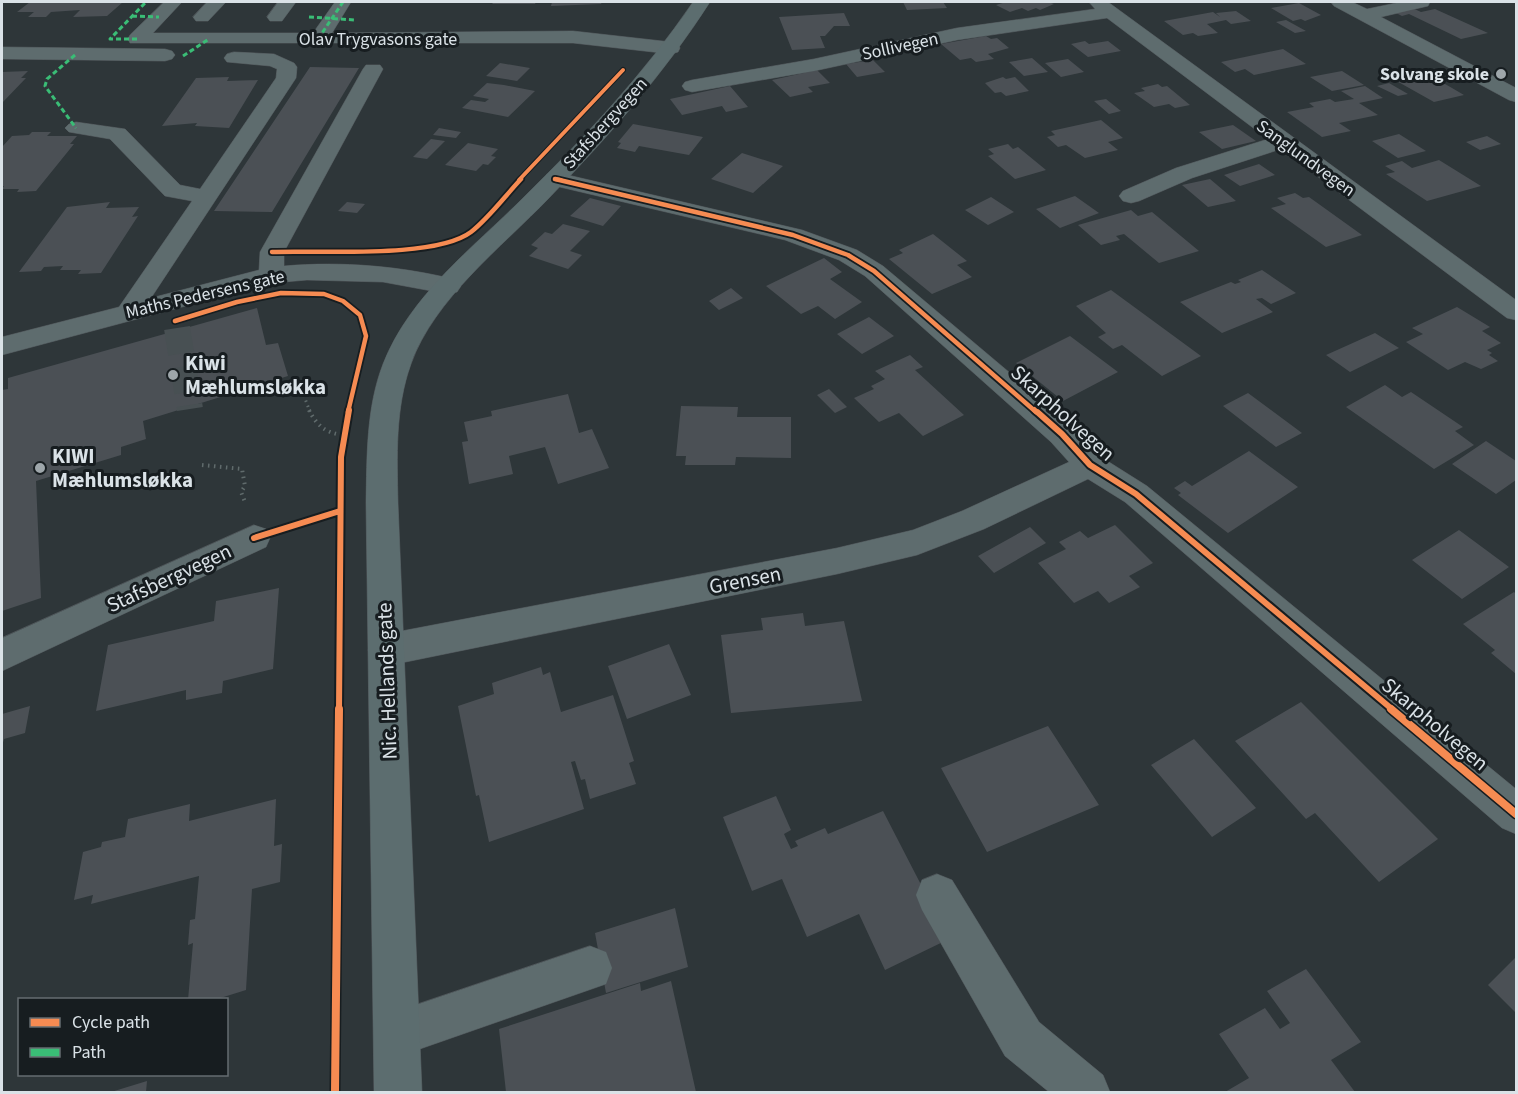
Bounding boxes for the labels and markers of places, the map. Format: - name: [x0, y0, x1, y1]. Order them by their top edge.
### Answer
- place label: Solvang skole: [1380, 62, 1489, 87]
- marker: Solvang skole: [1494, 67, 1508, 81]
- place label: Kiwi Mæhlumsløkka: [185, 348, 326, 402]
- marker: Kiwi Mæhlumsløkka: [166, 368, 180, 382]
- place label: KIWI Mæhlumsløkka: [52, 441, 193, 495]
- marker: KIWI Mæhlumsløkka: [33, 461, 47, 475]

